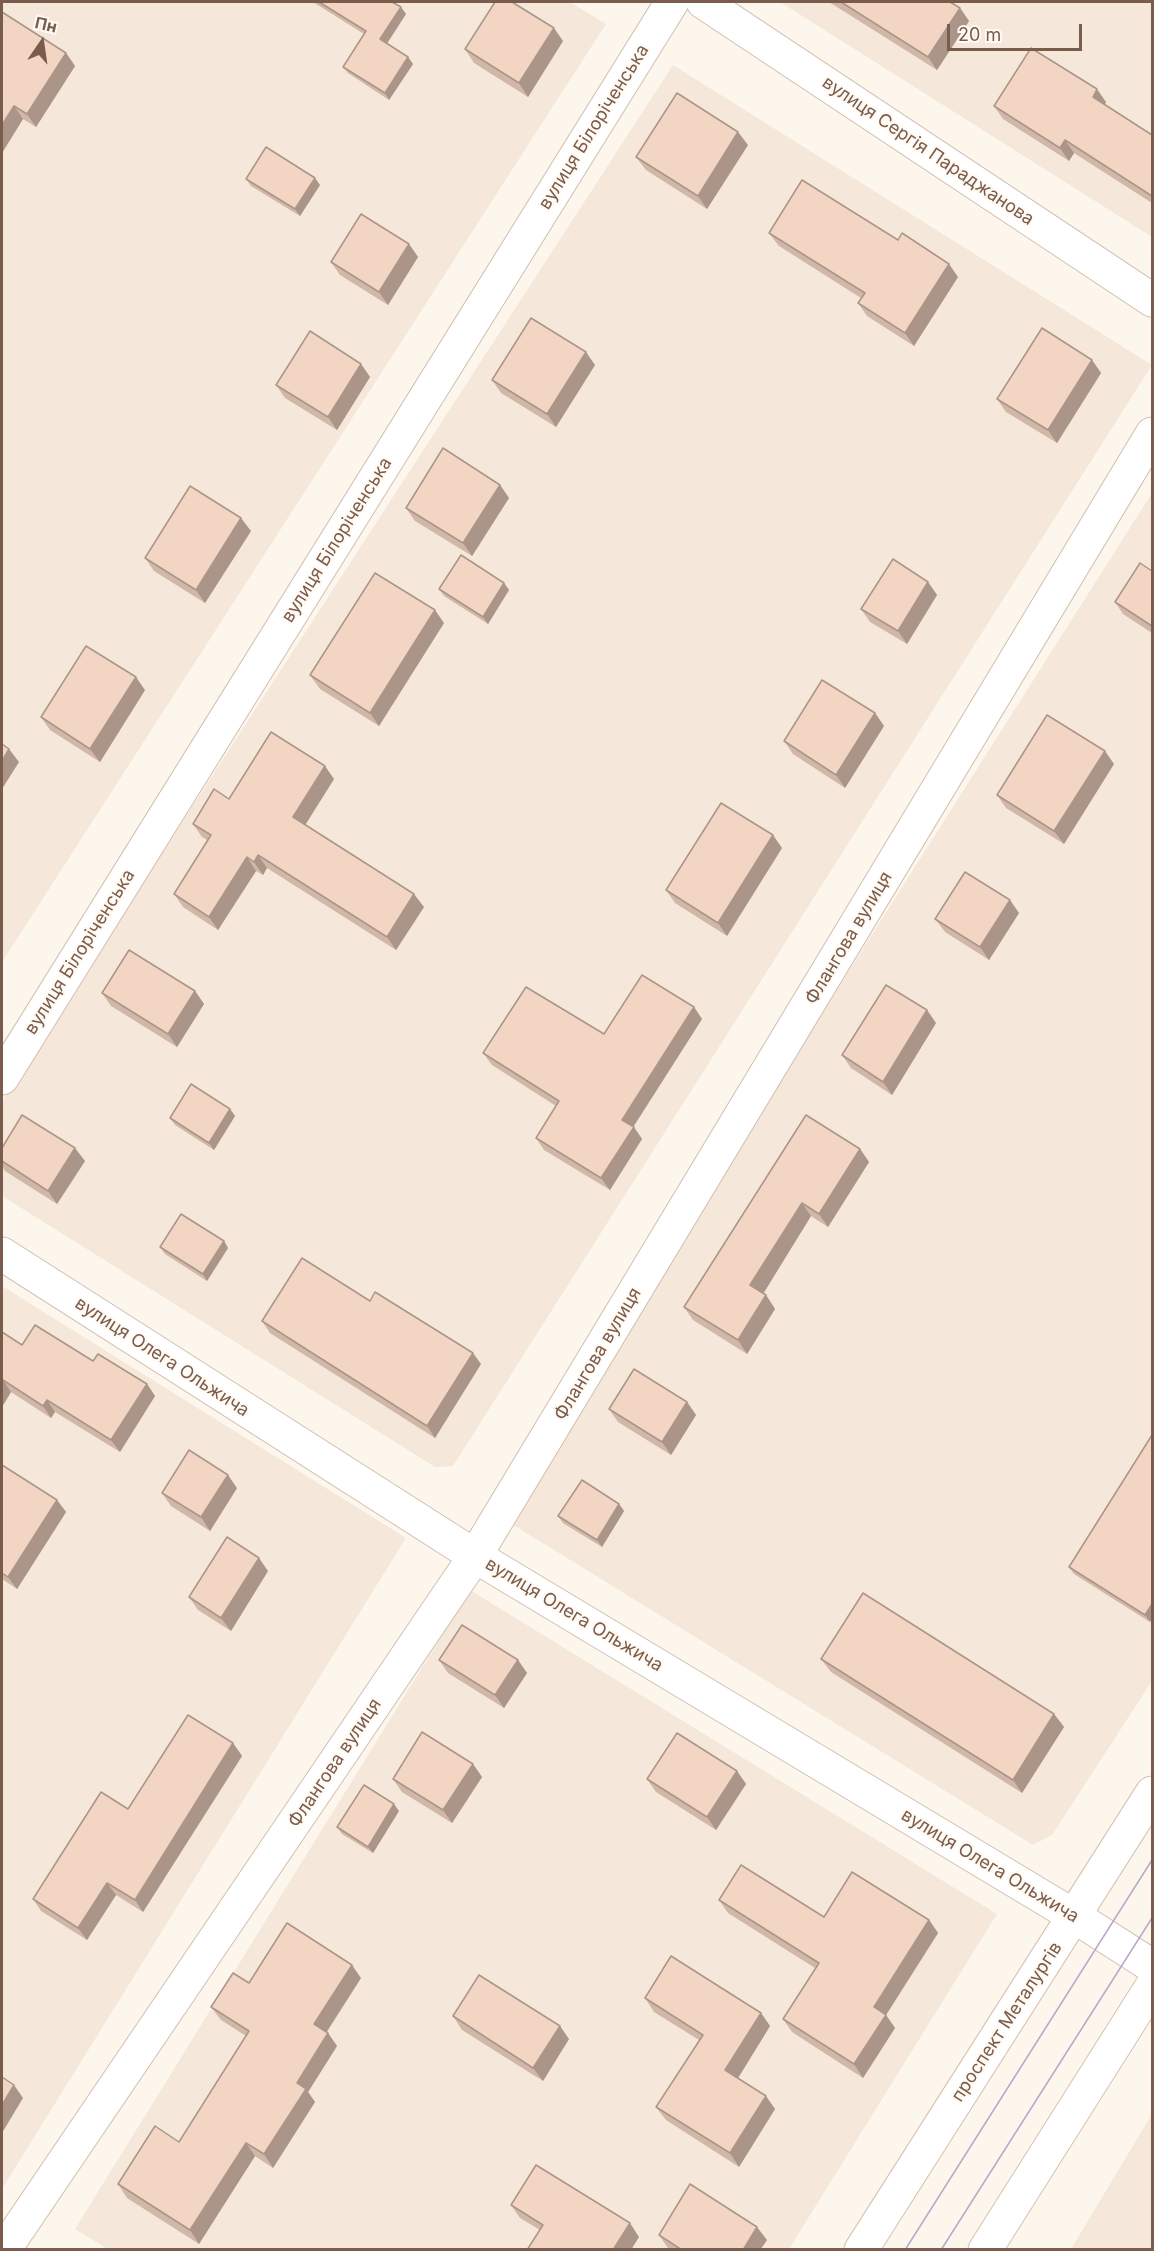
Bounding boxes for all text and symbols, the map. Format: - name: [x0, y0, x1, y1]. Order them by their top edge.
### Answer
- north arrow: [12, 12, 72, 72]
- text: Пн: [33, 12, 59, 37]
- scale bar: [950, 12, 1085, 50]
- text: 20 m: [958, 24, 1001, 45]
- street label: вулиця Білоріченська: [534, 40, 654, 214]
- street label: вулиця Сергія Параджанова: [818, 72, 1038, 230]
- street label: вулиця Білоріченська: [277, 453, 397, 627]
- street label: вулиця Білоріченська: [20, 865, 140, 1039]
- street label: Флангова вулиця: [801, 868, 897, 1008]
- street label: Флангова вулиця: [550, 1284, 646, 1424]
- street label: вулиця Олега Ольжича: [71, 1293, 253, 1421]
- street label: вулиця Олега Ольжича: [481, 1553, 667, 1677]
- street label: Флангова вулиця: [284, 1694, 386, 1832]
- street label: вулиця Олега Ольжича: [897, 1804, 1083, 1928]
- street label: проспект Металургів: [947, 1938, 1067, 2106]

